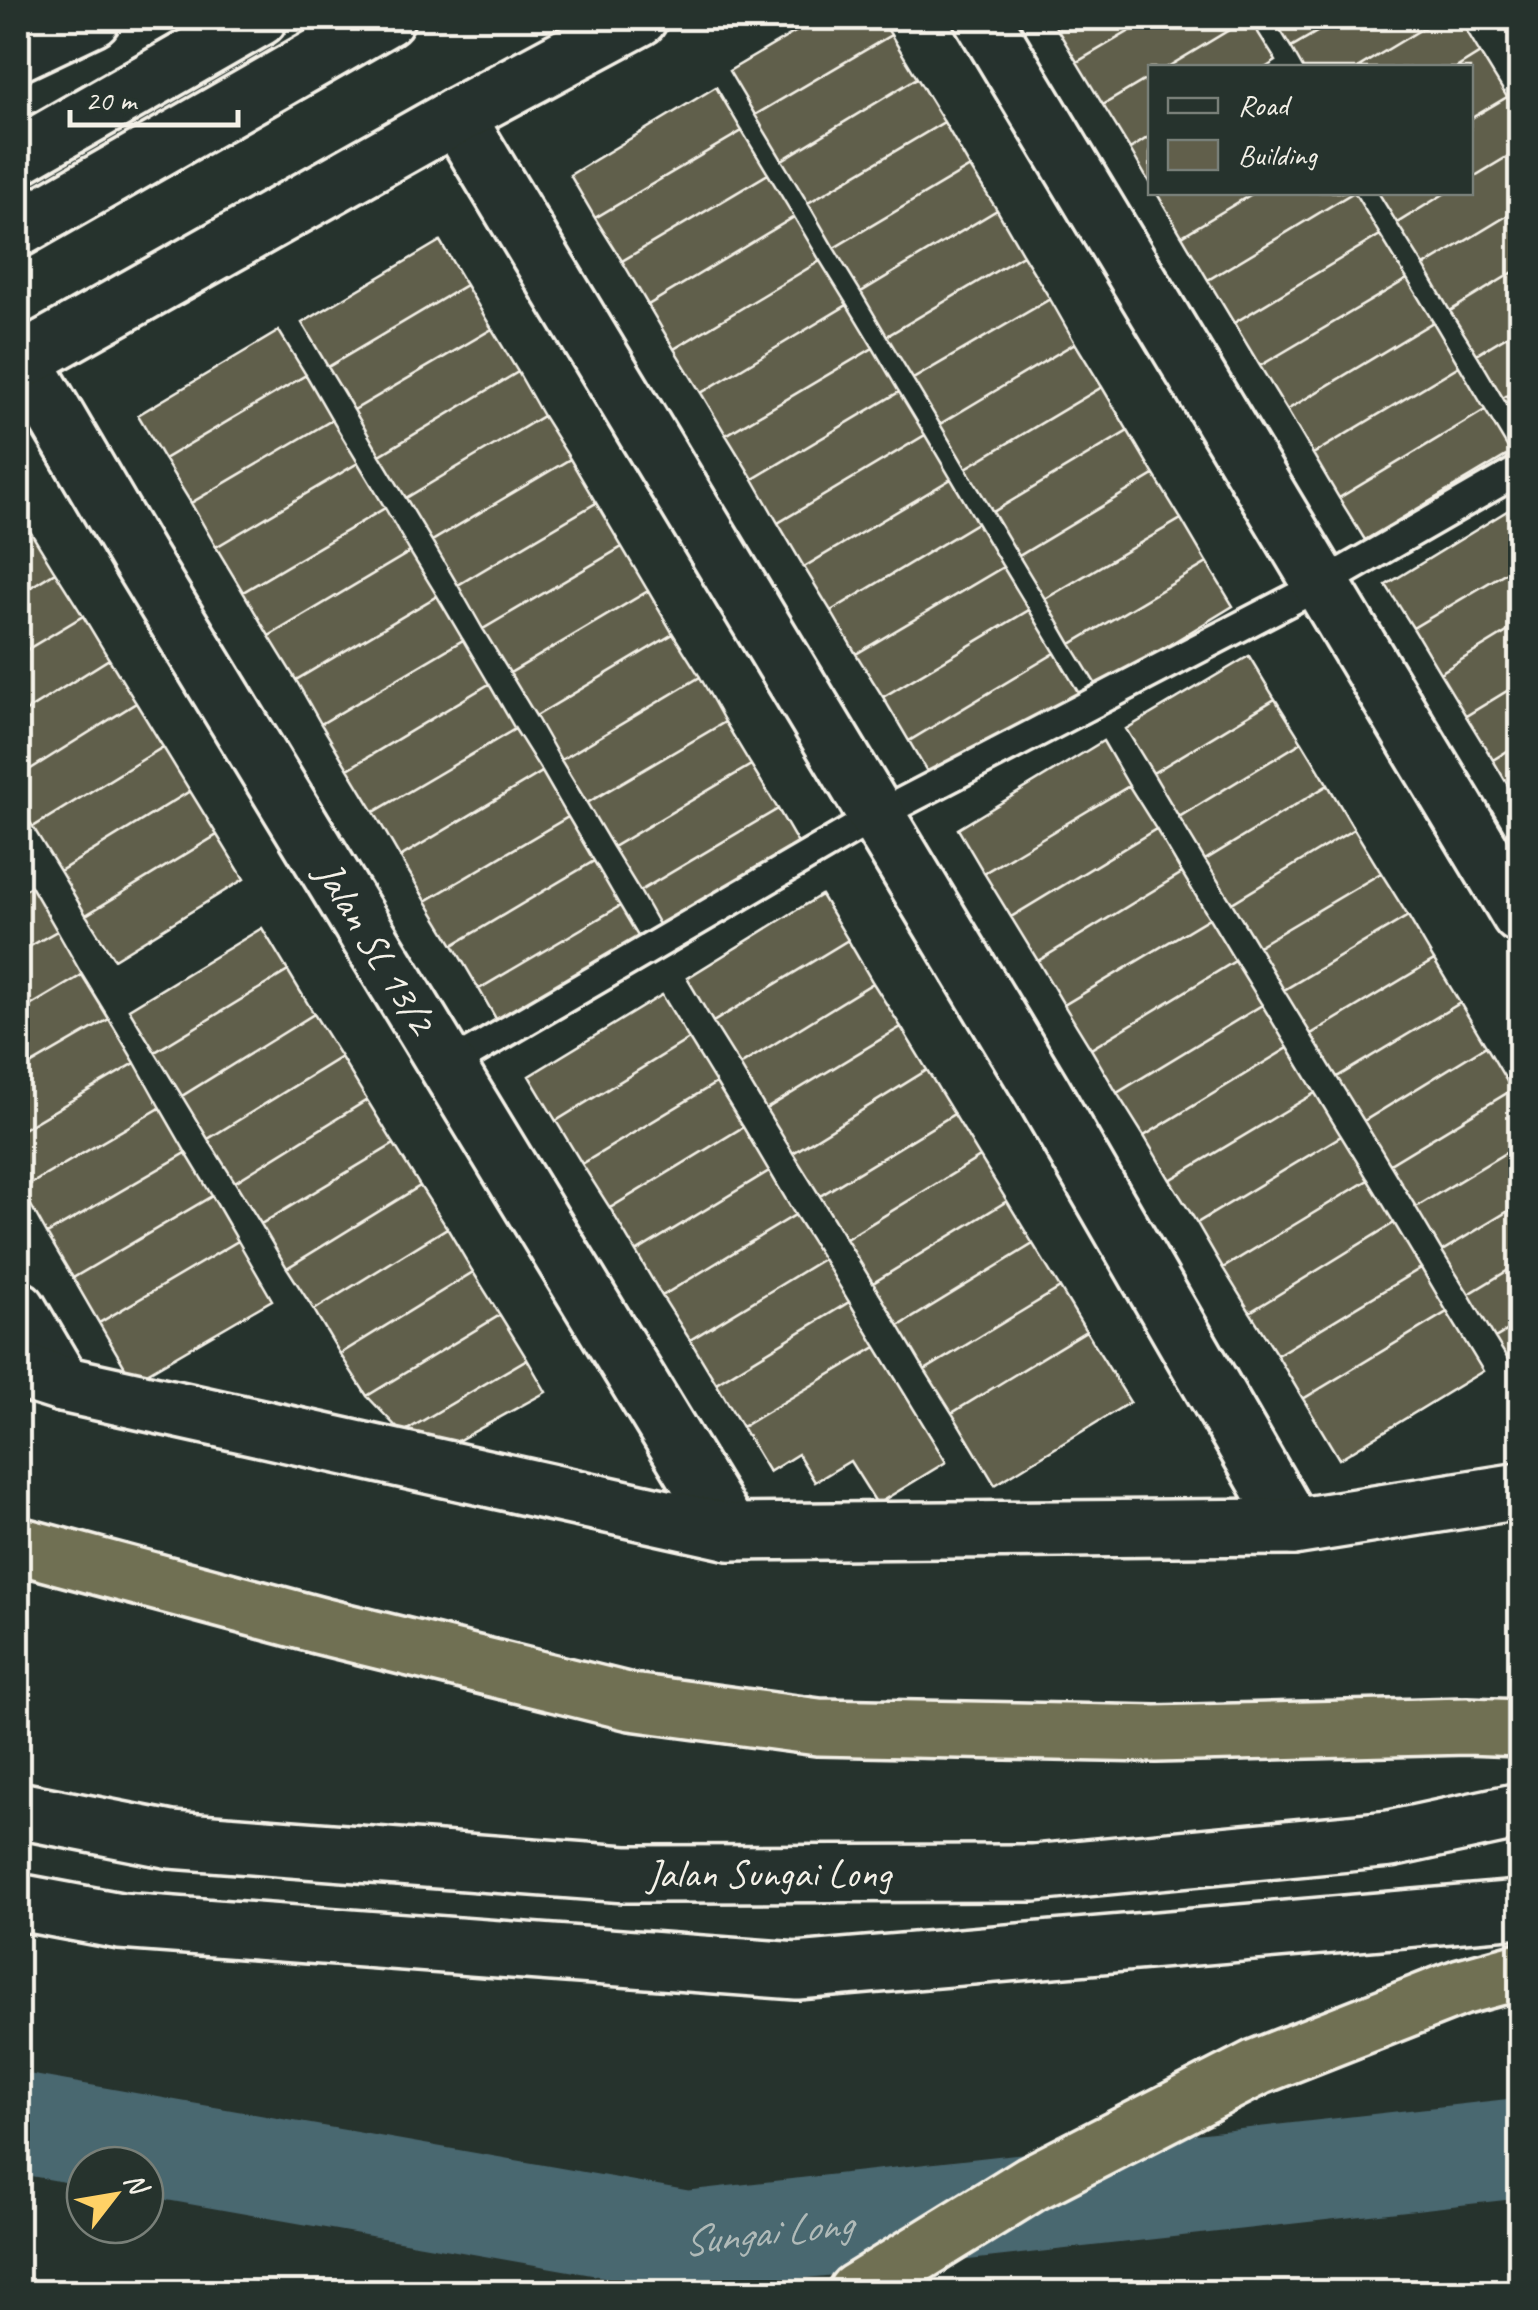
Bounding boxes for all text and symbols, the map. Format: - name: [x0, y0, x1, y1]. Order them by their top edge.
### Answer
- scale bar: [70, 65, 238, 127]
- legend: [1148, 65, 1473, 195]
- text: 20 m: [85, 81, 138, 119]
- text: Road: [1238, 86, 1292, 124]
- text: Building: [1238, 136, 1318, 174]
- street label: Jalan SL 13/2: [303, 851, 448, 1045]
- street label: Jalan Sungai Long: [645, 1848, 894, 1899]
- north arrow: [65, 2145, 165, 2245]
- text: N: [117, 2166, 158, 2203]
- water label: Sungai Long: [680, 2196, 860, 2268]

